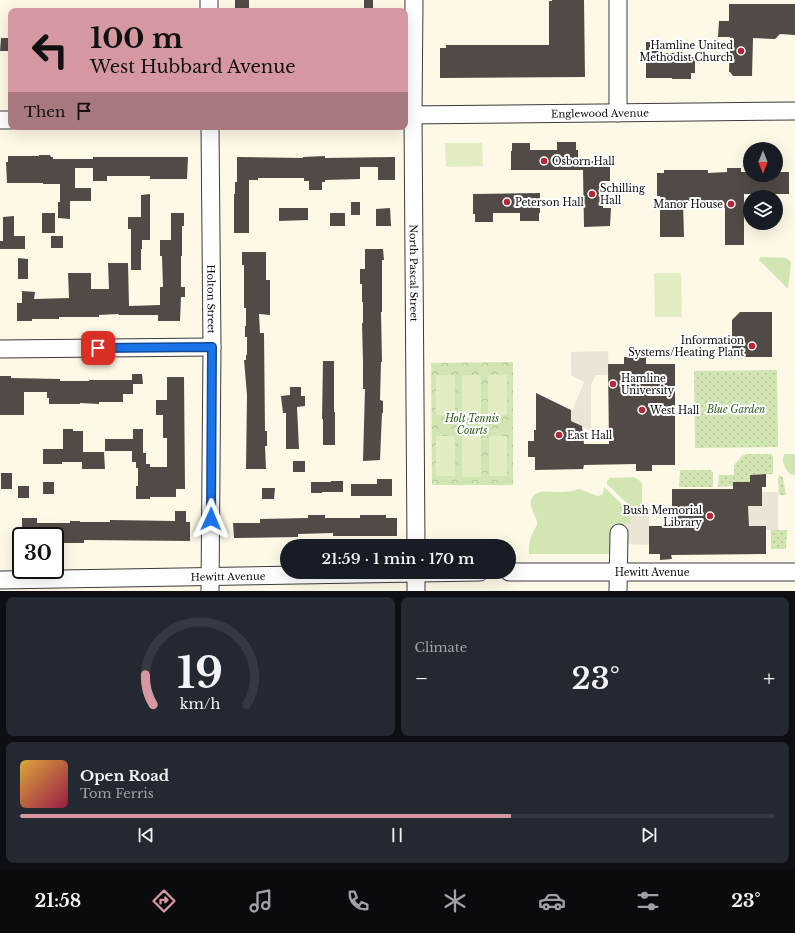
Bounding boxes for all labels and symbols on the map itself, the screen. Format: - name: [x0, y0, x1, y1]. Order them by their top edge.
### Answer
- place label: Hamline United Methodist Church: [640, 39, 733, 64]
- marker: Hamline United Methodist Church: [736, 46, 746, 56]
- street label: Englewood Avenue: [551, 106, 649, 121]
- north arrow: [743, 142, 783, 182]
- place label: Osborn Hall: [552, 155, 615, 168]
- marker: Osborn Hall: [539, 156, 549, 166]
- place label: Schilling Hall: [600, 182, 646, 207]
- marker: Schilling Hall: [587, 189, 597, 199]
- place label: Peterson Hall: [515, 196, 584, 209]
- marker: Peterson Hall: [502, 197, 512, 207]
- place label: Manor House: [653, 198, 723, 211]
- marker: Manor House: [726, 199, 736, 209]
- street label: North Pascal Street: [407, 224, 420, 322]
- street label: Holton Street: [204, 264, 218, 334]
- pin: [81, 331, 115, 365]
- place label: Information Systems/Heating Plant: [628, 334, 744, 359]
- marker: Information Systems/Heating Plant: [747, 341, 757, 351]
- place label: Hamline University: [621, 372, 675, 397]
- marker: Hamline University: [608, 379, 618, 389]
- park label: Blue Garden: [706, 403, 765, 416]
- place label: West Hall: [649, 404, 699, 417]
- marker: West Hall: [637, 405, 647, 415]
- park label: Holt Tennis Courts: [444, 412, 499, 437]
- place label: East Hall: [567, 429, 612, 442]
- marker: East Hall: [554, 430, 564, 440]
- position arrow: [190, 498, 232, 540]
- place label: Bush Memorial Library: [623, 504, 703, 529]
- marker: Bush Memorial Library: [705, 511, 715, 521]
- speed limit sign: 30: [12, 527, 64, 579]
- street label: Hewitt Avenue: [615, 566, 690, 579]
- street label: Hewitt Avenue: [191, 570, 266, 584]

